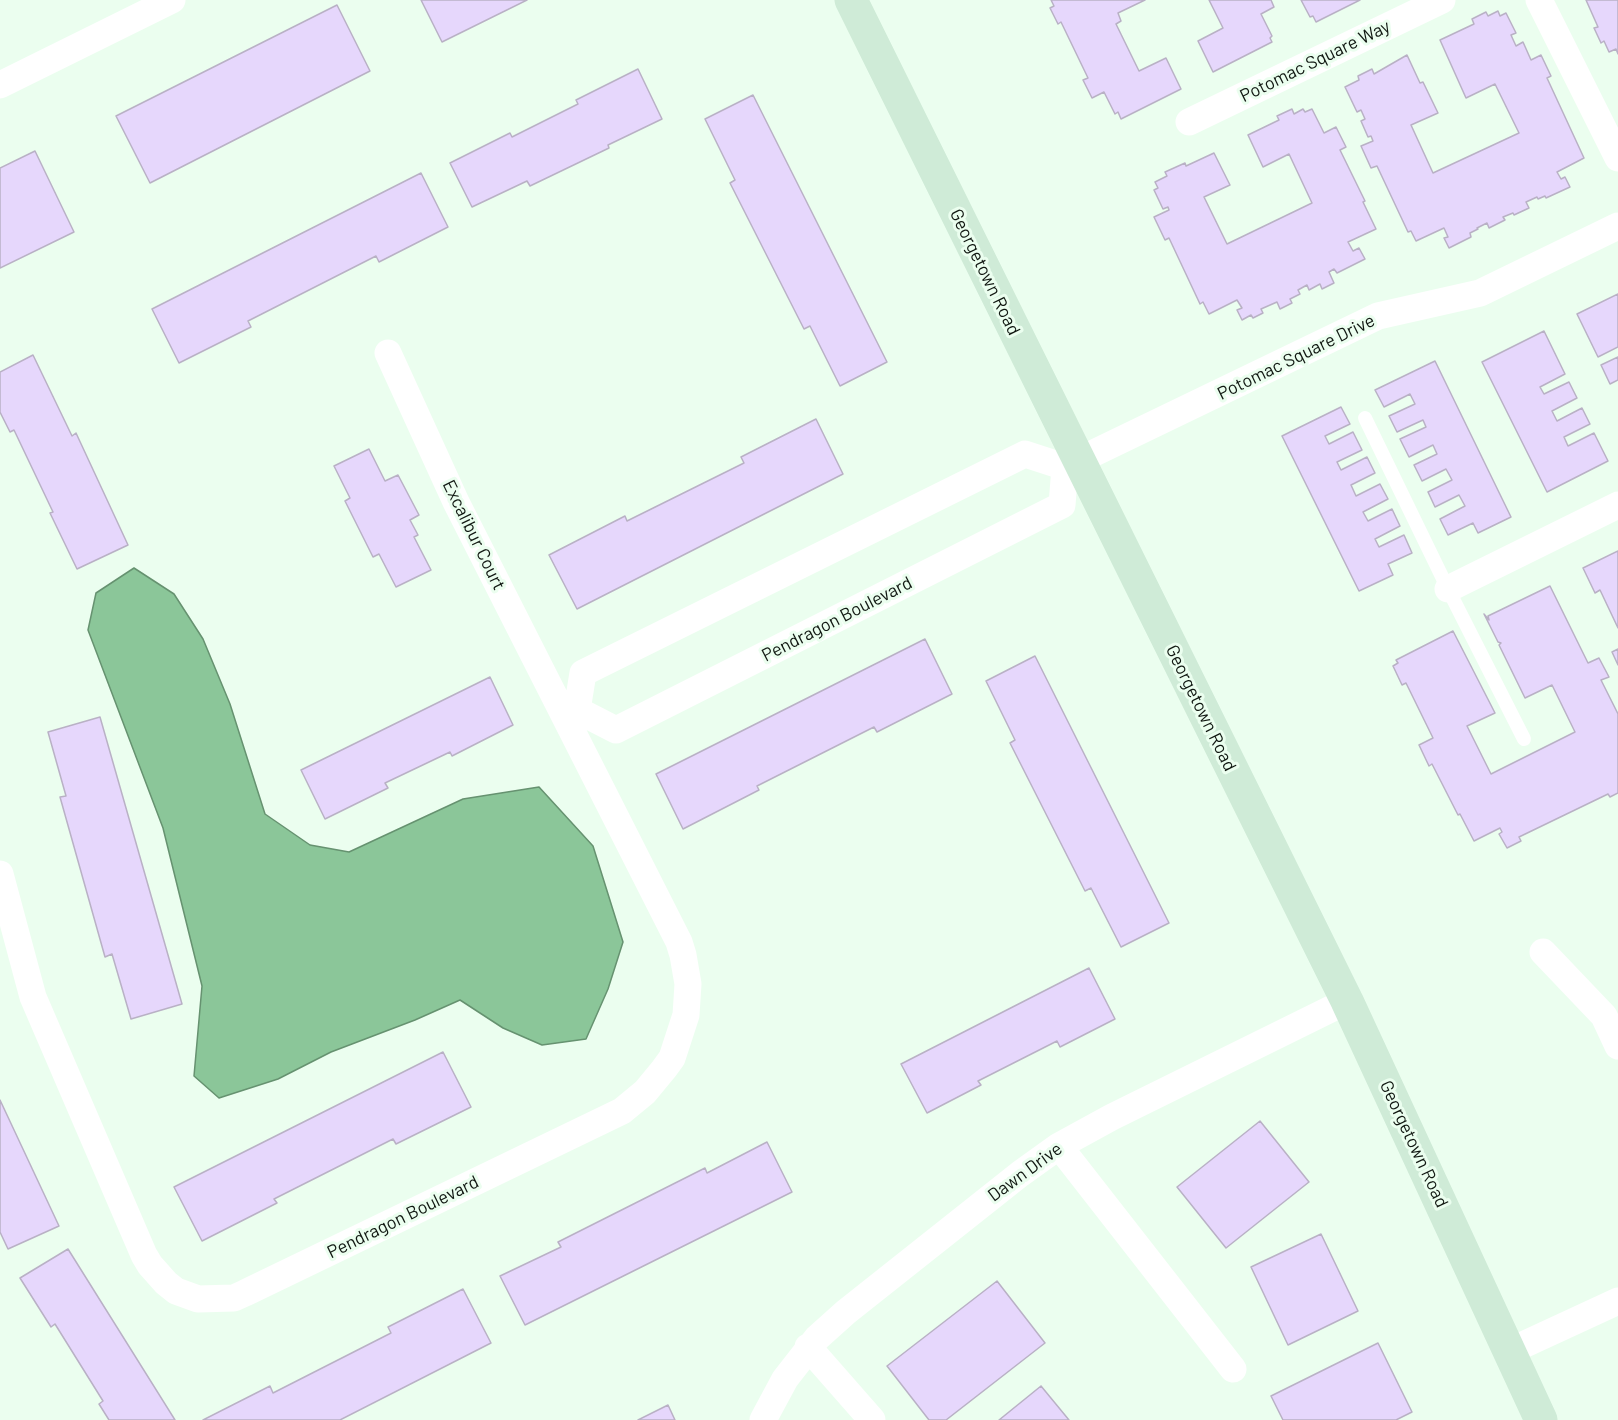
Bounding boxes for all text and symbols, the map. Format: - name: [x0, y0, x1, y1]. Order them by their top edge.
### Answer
- street label: Potomac Square Way: [1236, 15, 1394, 107]
- street label: Georgetown Road: [945, 205, 1025, 339]
- street label: Potomac Square Drive: [1214, 310, 1378, 404]
- street label: Excalibur Court: [438, 476, 510, 594]
- street label: Pendragon Boulevard: [758, 572, 916, 666]
- street label: Georgetown Road: [1161, 641, 1241, 775]
- street label: Georgetown Road: [1375, 1077, 1453, 1211]
- street label: Dawn Drive: [984, 1138, 1066, 1206]
- street label: Pendragon Boulevard: [324, 1171, 482, 1263]

